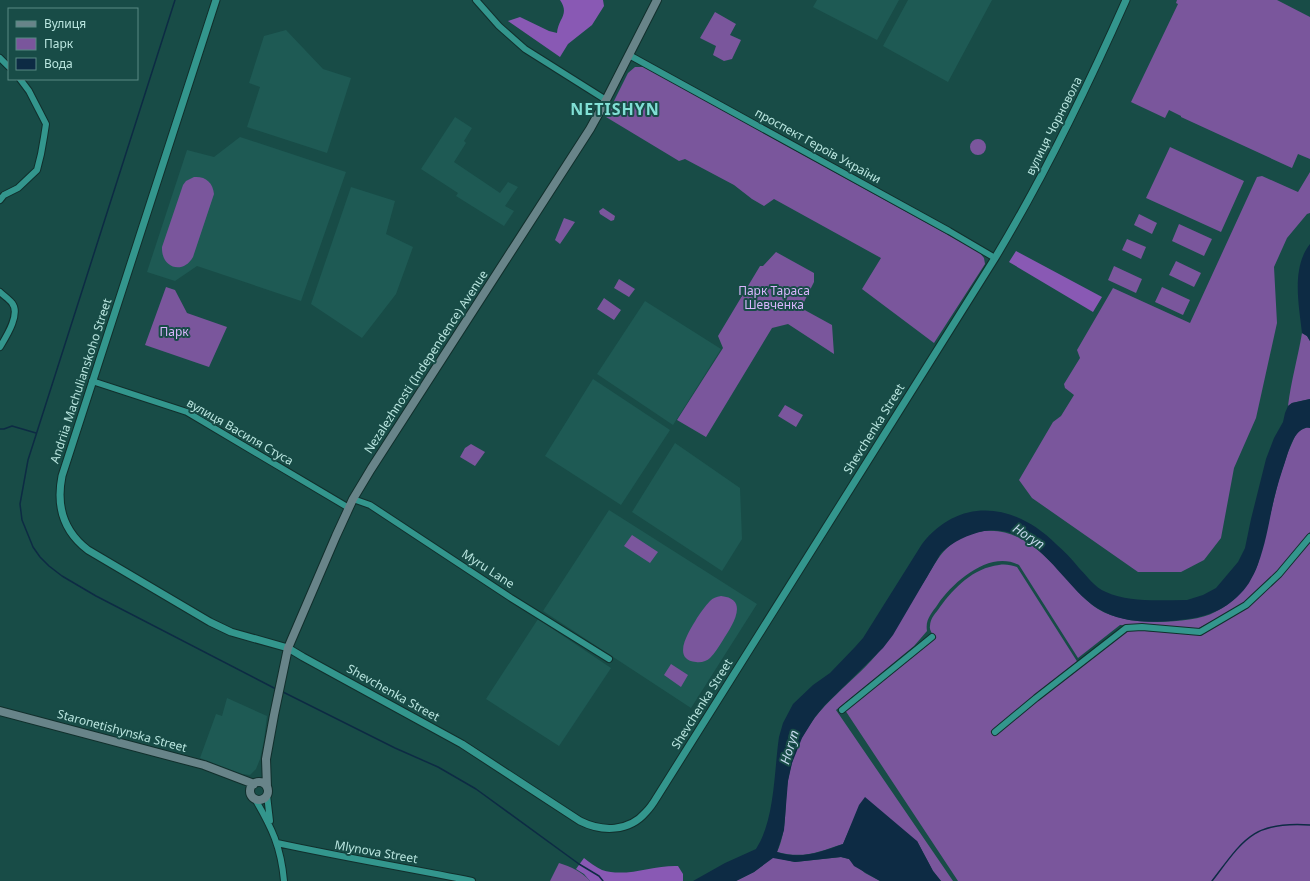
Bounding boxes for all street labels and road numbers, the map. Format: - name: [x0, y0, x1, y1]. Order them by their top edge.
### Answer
- street label: вулиця Чорновола: [1021, 74, 1086, 178]
- street label: проспект Героїв України: [752, 104, 884, 187]
- street label: Nezalezhnosti (Independence) Avenue: [360, 266, 492, 457]
- street label: Andriia Machulianskoho Street: [46, 295, 116, 466]
- street label: Shevchenka Street: [839, 380, 909, 477]
- street label: вулиця Василя Стуса: [184, 394, 297, 469]
- street label: Myru Lane: [459, 545, 518, 592]
- street label: Shevchenka Street: [667, 655, 737, 752]
- street label: Shevchenka Street: [344, 660, 443, 725]
- street label: Staronetishynska Street: [55, 705, 189, 756]
- street label: Mlynova Street: [333, 836, 420, 867]

